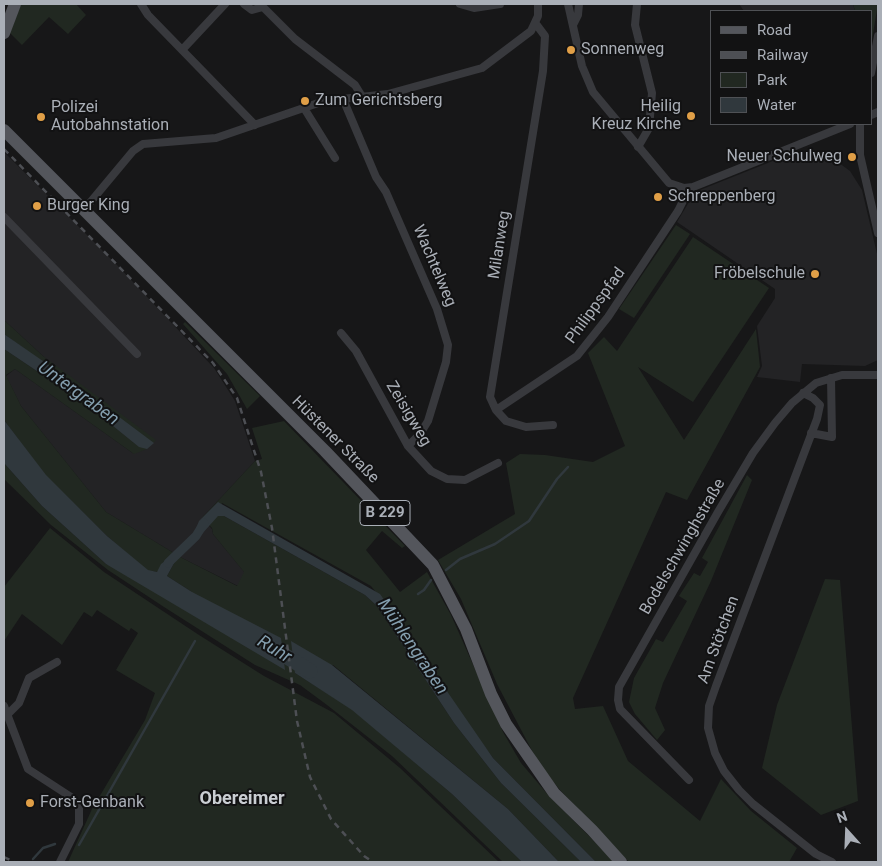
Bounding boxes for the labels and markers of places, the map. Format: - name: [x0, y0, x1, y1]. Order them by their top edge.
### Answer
- place label: Sonnenweg: [581, 40, 664, 60]
- marker: Sonnenweg: [565, 44, 577, 56]
- place label: Zum Gerichtsberg: [315, 91, 442, 111]
- marker: Zum Gerichtsberg: [299, 95, 311, 107]
- place label: Heilig Kreuz Kirche: [592, 97, 681, 135]
- place label: Polizei Autobahnstation: [51, 98, 169, 136]
- marker: Heilig Kreuz Kirche: [685, 110, 697, 122]
- marker: Polizei Autobahnstation: [35, 111, 47, 123]
- place label: Neuer Schulweg: [727, 147, 842, 167]
- marker: Neuer Schulweg: [846, 151, 858, 163]
- place label: Schreppenberg: [668, 187, 775, 207]
- marker: Schreppenberg: [652, 191, 664, 203]
- place label: Burger King: [47, 196, 130, 216]
- marker: Burger King: [31, 200, 43, 212]
- place label: Fröbelschule: [714, 264, 805, 284]
- marker: Fröbelschule: [809, 268, 821, 280]
- place label: Forst-Genbank: [40, 793, 144, 813]
- marker: Forst-Genbank: [24, 797, 36, 809]

